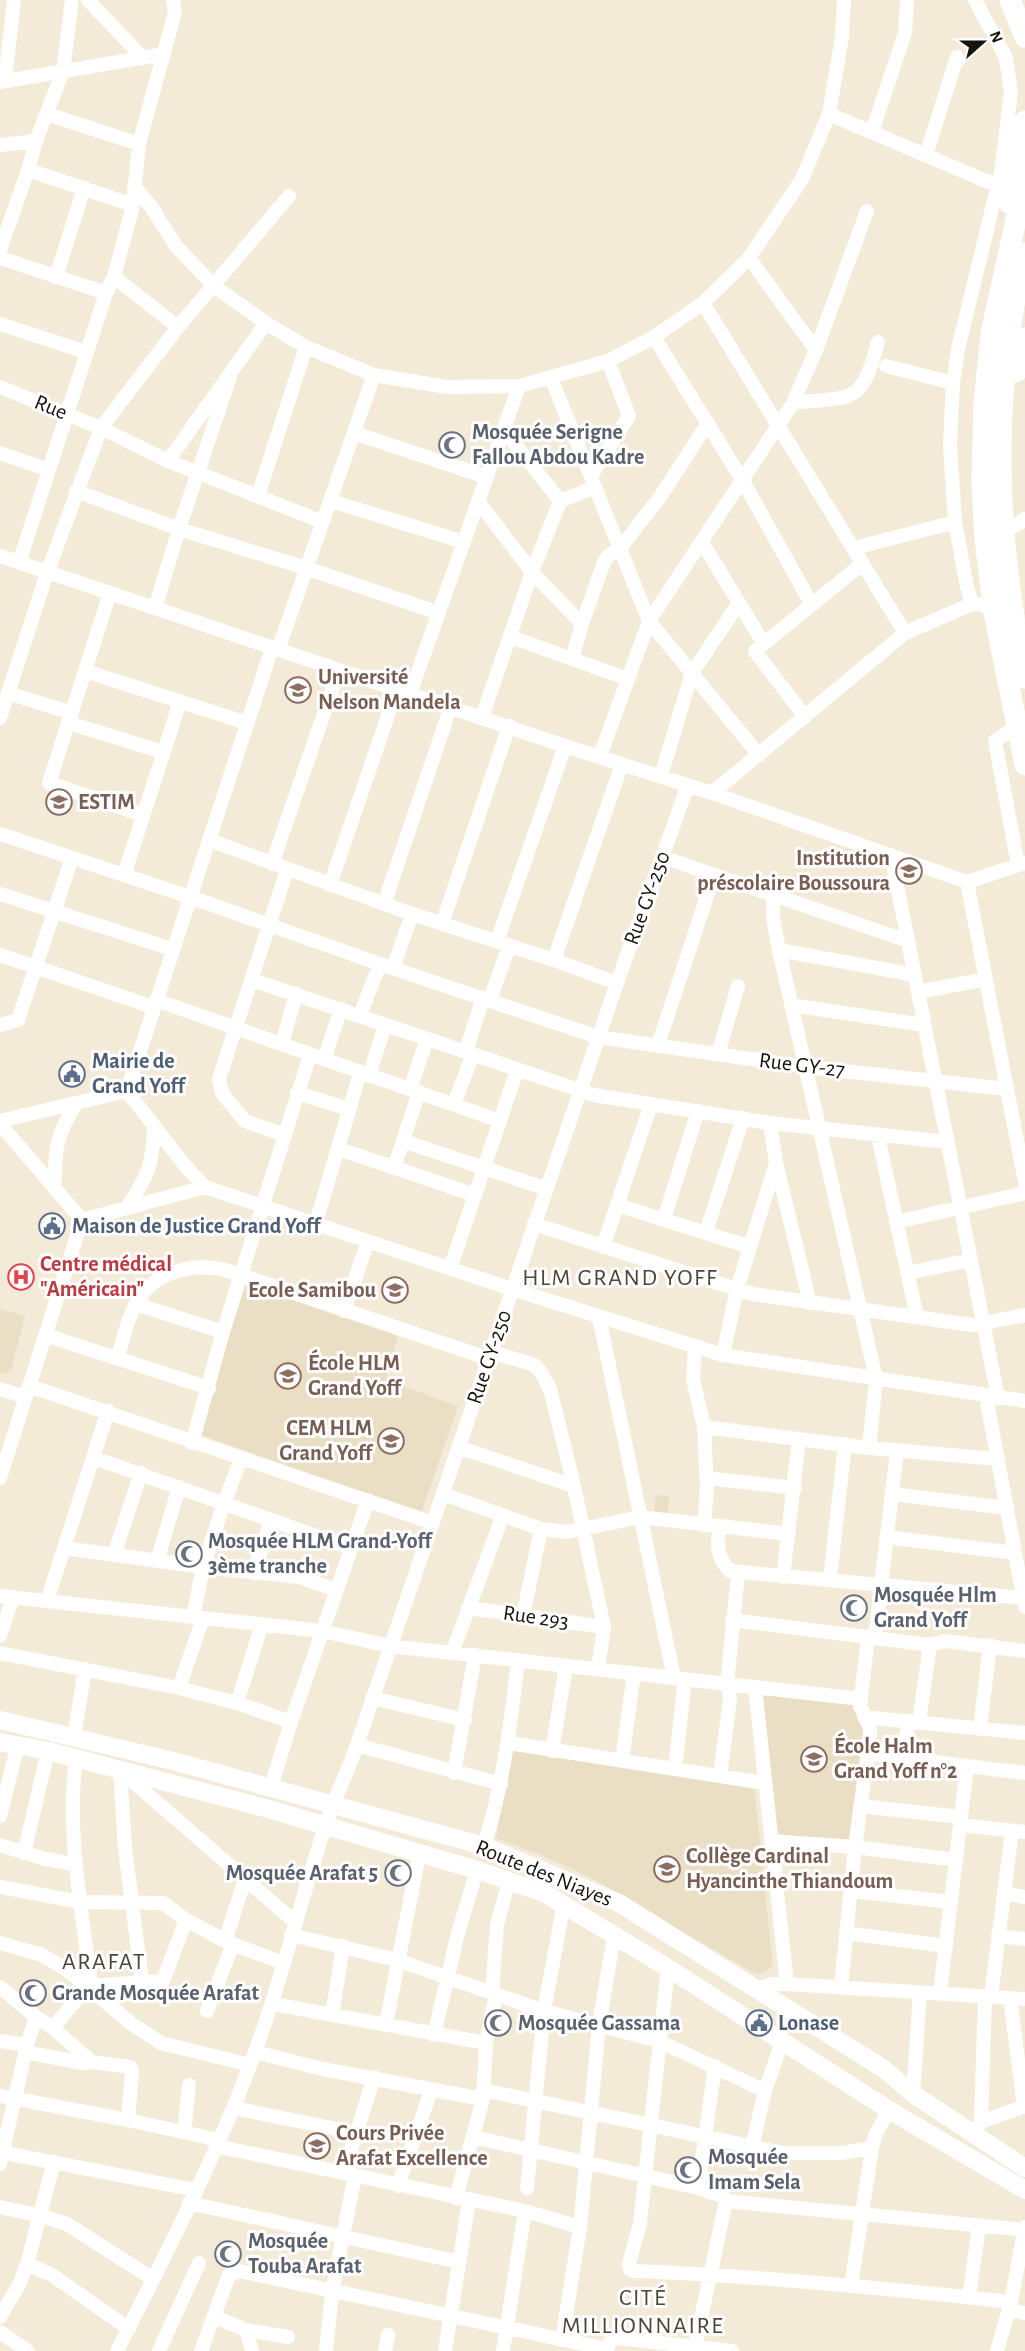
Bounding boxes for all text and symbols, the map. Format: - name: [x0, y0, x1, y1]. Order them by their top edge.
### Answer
- north arrow: [953, 12, 1013, 72]
- text: N: [987, 29, 1006, 45]
- street label: Rue: [32, 391, 70, 423]
- place label: Mosquée Serigne Fallou Abdou Kadre: [472, 421, 644, 468]
- mosque icon: Mosquée Serigne Fallou Abdou Kadre: [437, 430, 467, 460]
- place label: Université Nelson Mandela: [318, 666, 461, 713]
- school or university icon: Université Nelson Mandela: [283, 675, 313, 705]
- school or university icon: ESTIM: [44, 787, 74, 817]
- place label: ESTIM: [78, 791, 135, 813]
- place label: Institution préscolaire Boussoura: [697, 847, 890, 894]
- street label: Rue GY-250: [620, 848, 674, 948]
- school or university icon: Institution préscolaire Boussoura: [894, 856, 924, 886]
- street label: Rue GY-27: [758, 1049, 846, 1081]
- place label: Mairie de Grand Yoff: [92, 1050, 186, 1097]
- public building icon: Mairie de Grand Yoff: [57, 1059, 87, 1089]
- public building icon: Maison de Justice Grand Yoff: [37, 1211, 67, 1241]
- place label: Maison de Justice Grand Yoff: [72, 1215, 322, 1237]
- place label: Centre médical "Américain": [40, 1253, 172, 1300]
- hospital icon: Centre médical "Américain": [6, 1262, 36, 1292]
- district label: HLM GRAND YOFF: [522, 1266, 718, 1290]
- school or university icon: Ecole Samibou: [380, 1275, 410, 1305]
- place label: Ecole Samibou: [248, 1279, 377, 1301]
- street label: Rue GY-250: [463, 1307, 515, 1407]
- place label: École HLM Grand Yoff: [308, 1349, 402, 1399]
- school or university icon: École HLM Grand Yoff: [273, 1361, 303, 1391]
- place label: CEM HLM Grand Yoff: [279, 1417, 374, 1464]
- school or university icon: CEM HLM Grand Yoff: [376, 1426, 406, 1456]
- place label: Mosquée HLM Grand-Yoff 3ème tranche: [208, 1530, 433, 1577]
- mosque icon: Mosquée HLM Grand-Yoff 3ème tranche: [174, 1539, 204, 1569]
- place label: Mosquée Hlm Grand Yoff: [874, 1584, 997, 1631]
- mosque icon: Mosquée Hlm Grand Yoff: [839, 1593, 869, 1623]
- street label: Rue 293: [502, 1602, 570, 1632]
- place label: École Halm Grand Yoff n°2: [834, 1732, 957, 1782]
- school or university icon: École Halm Grand Yoff n°2: [799, 1744, 829, 1774]
- street label: Route des Niayes: [473, 1836, 615, 1910]
- place label: Collège Cardinal Hyancinthe Thiandoum: [686, 1845, 893, 1893]
- school or university icon: Collège Cardinal Hyancinthe Thiandoum: [652, 1854, 682, 1884]
- mosque icon: Mosquée Arafat 5: [383, 1858, 413, 1888]
- place label: Mosquée Arafat 5: [226, 1862, 378, 1884]
- district label: ARAFAT: [62, 1950, 146, 1974]
- mosque icon: Grande Mosquée Arafat: [18, 1978, 48, 2008]
- place label: Grande Mosquée Arafat: [52, 1982, 260, 2004]
- mosque icon: Mosquée Gassama: [483, 2008, 513, 2038]
- public building icon: Lonase: [744, 2008, 774, 2038]
- place label: Mosquée Gassama: [518, 2012, 681, 2034]
- place label: Lonase: [778, 2012, 839, 2034]
- place label: Cours Privée Arafat Excellence: [336, 2122, 488, 2169]
- school or university icon: Cours Privée Arafat Excellence: [302, 2131, 332, 2161]
- place label: Mosquée Imam Sela: [708, 2146, 801, 2193]
- mosque icon: Mosquée Imam Sela: [673, 2155, 703, 2185]
- place label: Mosquée Touba Arafat: [248, 2230, 362, 2277]
- mosque icon: Mosquée Touba Arafat: [213, 2239, 243, 2269]
- district label: CITÉ MILLIONNAIRE: [562, 2284, 724, 2338]

